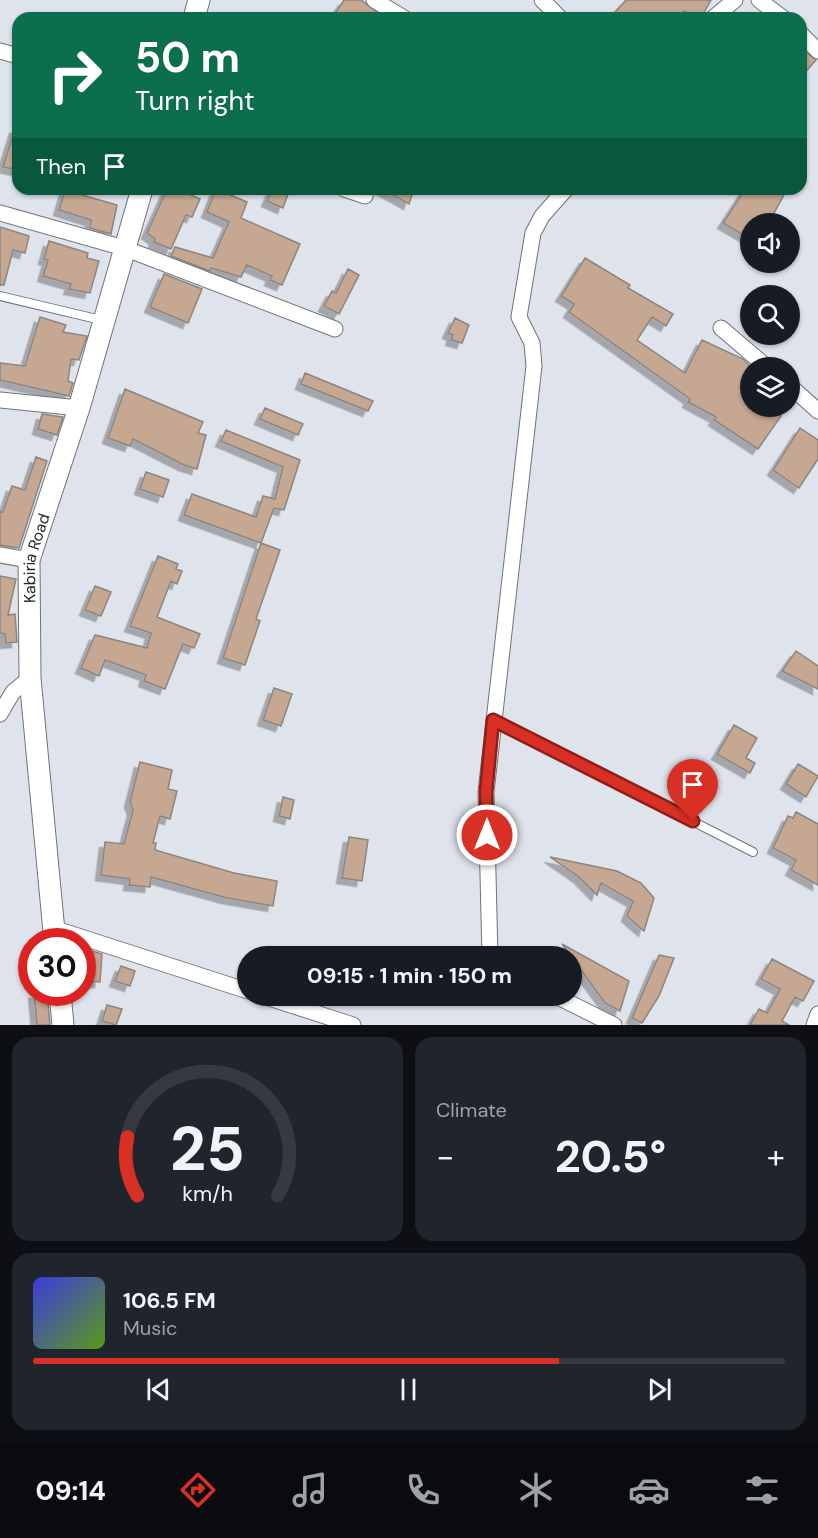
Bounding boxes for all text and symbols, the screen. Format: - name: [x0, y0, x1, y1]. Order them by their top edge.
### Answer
- text: 50 m: [135, 30, 240, 85]
- icon: right: [36, 36, 114, 114]
- text: Turn right: [135, 83, 255, 118]
- icon: arrive: [98, 150, 131, 183]
- text: Then: [36, 152, 86, 181]
- map controls: [740, 213, 800, 417]
- button: sound: [740, 213, 800, 273]
- button: search: [740, 285, 800, 345]
- button: layers: [740, 357, 800, 417]
- street label: Kabiria Road: [19, 511, 55, 603]
- pin: [667, 759, 718, 821]
- icon: arrive: [676, 768, 709, 801]
- position arrow: [455, 803, 519, 867]
- speed limit sign: 30: [18, 928, 96, 1006]
- text: 09:15 · 1 min · 150 m: [307, 961, 512, 990]
- text: Climate: [436, 1097, 507, 1123]
- text: 25: [170, 1108, 245, 1189]
- text: 20.5°: [555, 1127, 666, 1186]
- text: −: [436, 1135, 454, 1178]
- text: +: [767, 1135, 785, 1178]
- text: km/h: [182, 1180, 233, 1208]
- text: 106.5 FM: [123, 1286, 216, 1315]
- text: Music: [123, 1315, 178, 1341]
- icon: previous: [142, 1373, 175, 1406]
- icon: pause: [392, 1373, 425, 1406]
- icon: next: [643, 1373, 676, 1406]
- icon: directions: [177, 1469, 219, 1511]
- icon: music: [289, 1469, 331, 1511]
- icon: phone: [402, 1469, 444, 1511]
- icon: climate: [515, 1469, 557, 1511]
- icon: car: [628, 1469, 670, 1511]
- icon: filters: [741, 1469, 783, 1511]
- text: 09:14: [35, 1473, 106, 1508]

